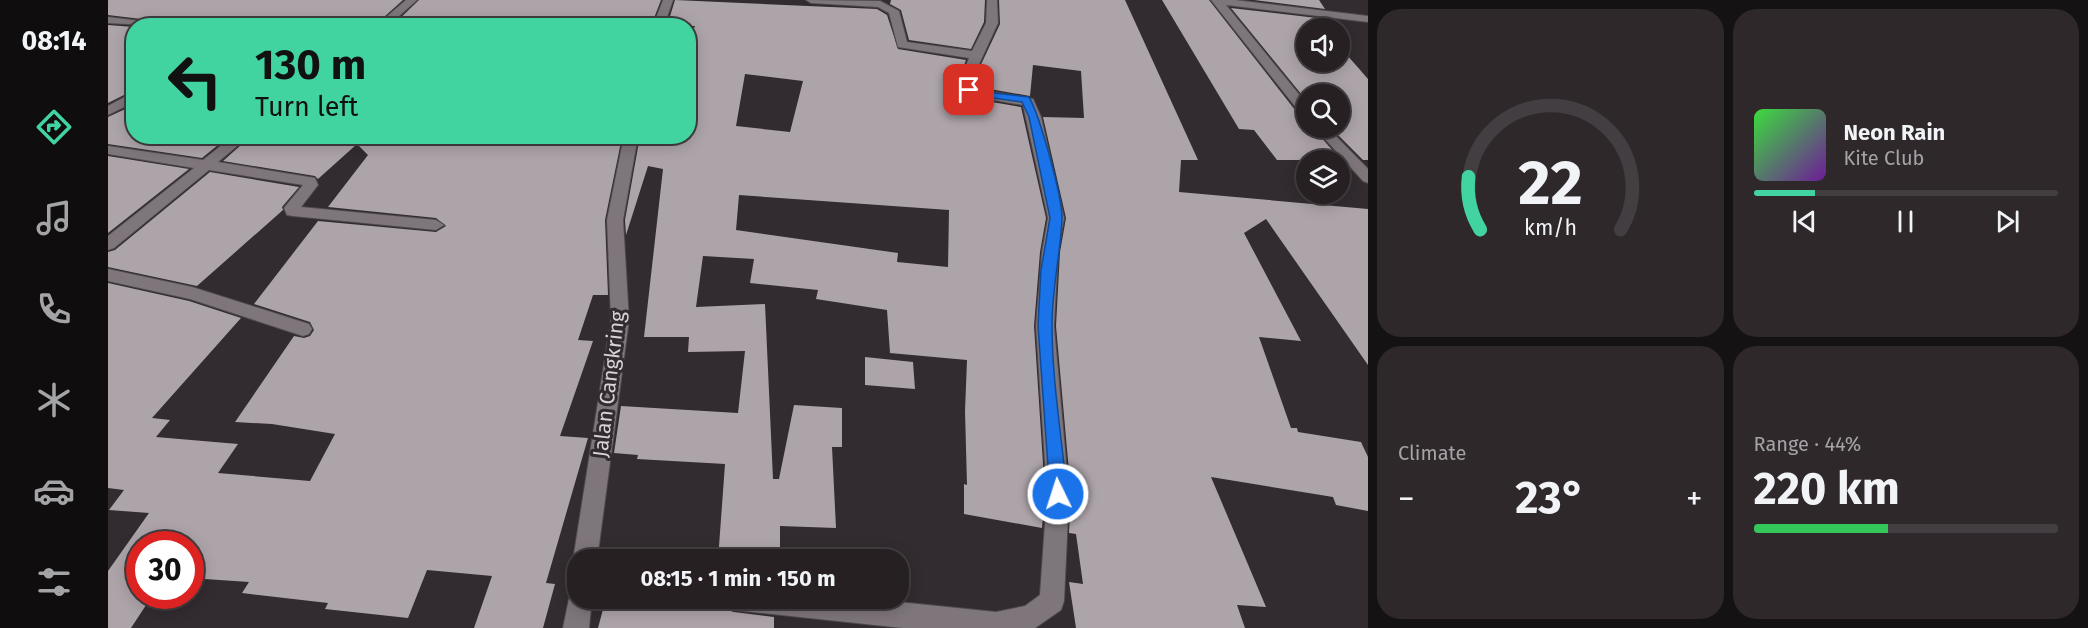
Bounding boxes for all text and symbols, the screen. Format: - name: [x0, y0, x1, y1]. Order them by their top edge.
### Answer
- map controls: [1296, 18, 1350, 204]
- button: sound: [1296, 18, 1350, 72]
- text: 08:14: [22, 25, 86, 57]
- text: 130 m: [255, 40, 366, 90]
- icon: left: [156, 42, 234, 120]
- pin: [943, 64, 994, 115]
- icon: arrive: [952, 73, 985, 106]
- button: search: [1296, 84, 1350, 138]
- text: Turn left: [255, 91, 358, 123]
- icon: directions: [33, 106, 75, 148]
- text: Neon Rain: [1844, 119, 1945, 146]
- text: 22: [1518, 146, 1583, 221]
- text: Kite Club: [1844, 146, 1924, 170]
- button: layers: [1296, 150, 1350, 204]
- icon: music: [33, 197, 75, 239]
- icon: previous: [1788, 205, 1821, 238]
- icon: pause: [1889, 205, 1922, 238]
- icon: next: [1991, 205, 2024, 238]
- text: km/h: [1524, 216, 1577, 242]
- icon: phone: [33, 288, 75, 330]
- street label: Jalan Cangkring: [587, 309, 631, 459]
- icon: climate: [33, 379, 75, 421]
- text: Range · 44%: [1754, 432, 1861, 456]
- text: Climate: [1398, 441, 1466, 465]
- position arrow: [1026, 462, 1090, 526]
- text: 220 km: [1754, 462, 1900, 516]
- icon: car: [33, 470, 75, 512]
- text: 23°: [1515, 471, 1585, 525]
- text: −: [1398, 479, 1415, 519]
- text: +: [1686, 479, 1702, 519]
- speed limit sign: 30: [126, 531, 204, 609]
- icon: filters: [33, 561, 75, 603]
- text: 08:15 · 1 min · 150 m: [640, 565, 836, 592]

